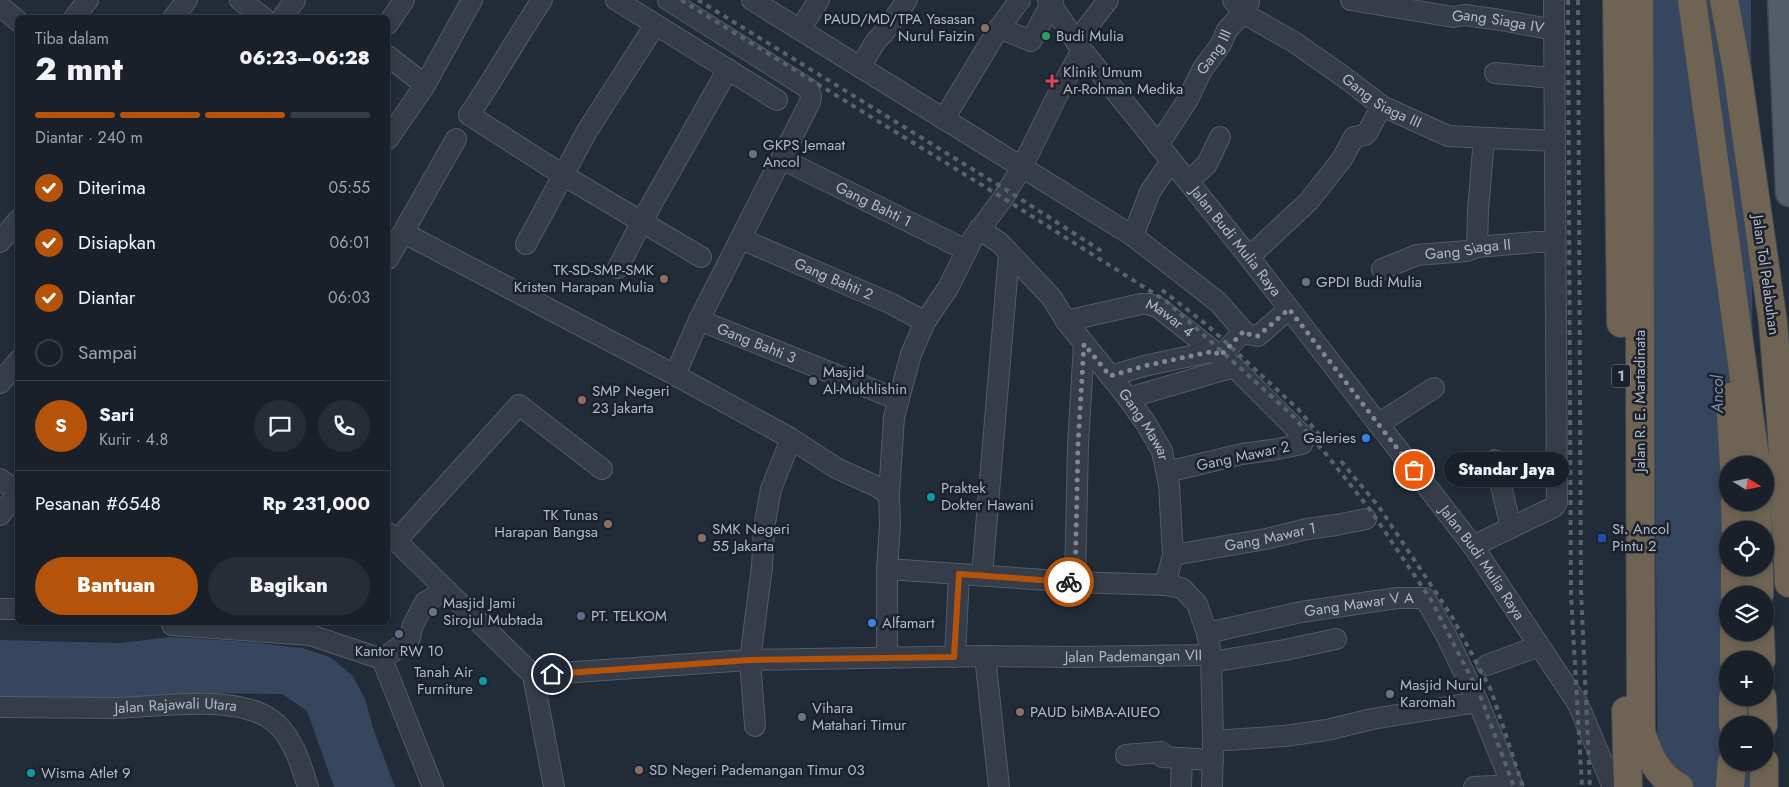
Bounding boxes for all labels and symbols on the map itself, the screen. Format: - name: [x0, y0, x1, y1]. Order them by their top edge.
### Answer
- street label: Gang Siaga IV: [1450, 4, 1546, 39]
- place label: PAUD/MD/TPA Yasasan Nurul Faizin: [824, 8, 975, 47]
- marker: PAUD/MD/TPA Yasasan Nurul Faizin: [979, 22, 991, 34]
- place label: Budi Mulia: [1056, 25, 1124, 47]
- street label: Gang III: [1191, 26, 1237, 79]
- marker: Budi Mulia: [1040, 30, 1052, 42]
- place label: Klinik Umum Ar-Rohman Medika: [1063, 61, 1183, 100]
- street label: Gang Siaga III: [1337, 68, 1425, 134]
- marker: Klinik Umum Ar-Rohman Medika: [1045, 74, 1059, 88]
- place label: GKPS Jemaat Ancol: [763, 134, 845, 173]
- marker: GKPS Jemaat Ancol: [747, 148, 759, 160]
- street label: Gang Bahti 1: [832, 176, 915, 232]
- street label: Jalan Budi Mulia Raya: [1184, 180, 1287, 301]
- street label: Jalan Tol Pelabuhan: [1746, 212, 1785, 336]
- street label: Gang Siaga II: [1424, 233, 1512, 265]
- street label: Gang Bahti 2: [791, 252, 877, 306]
- place label: TK-SD-SMP-SMK Kristen Harapan Mulia: [514, 259, 655, 298]
- place label: GPDI Budi Mulia: [1316, 271, 1422, 293]
- marker: TK-SD-SMP-SMK Kristen Harapan Mulia: [658, 273, 670, 285]
- marker: GPDI Budi Mulia: [1300, 276, 1312, 288]
- street label: Mawar 4: [1143, 293, 1199, 343]
- street label: Gang Bahti 3: [714, 317, 799, 369]
- street label: Jalan R. E. Martadinata: [1629, 330, 1651, 474]
- place label: Masjid Al-Mukhlishin: [823, 361, 907, 400]
- road number: 1: [1612, 364, 1630, 388]
- water label: Ancol: [1706, 374, 1729, 414]
- marker: Masjid Al-Mukhlishin: [807, 375, 819, 387]
- place label: SMP Negeri 23 Jakarta: [592, 380, 670, 419]
- street label: Gang Mawar: [1113, 384, 1175, 463]
- marker: SMP Negeri 23 Jakarta: [576, 394, 588, 406]
- place label: Galeries: [1303, 427, 1356, 449]
- marker: Galeries: [1360, 432, 1372, 444]
- street label: Gang Mawar 2: [1194, 435, 1292, 477]
- pin: [1393, 449, 1435, 491]
- callout: Standar Jaya: [1444, 452, 1569, 488]
- north arrow: [1719, 456, 1774, 511]
- place label: Praktek Dokter Hawani: [941, 477, 1034, 516]
- marker: Praktek Dokter Hawani: [925, 491, 937, 503]
- street label: Jalan Budi Mulia Raya: [1433, 499, 1530, 624]
- place label: TK Tunas Harapan Bangsa: [494, 504, 598, 543]
- street label: Gang Mawar 1: [1223, 517, 1317, 557]
- marker: TK Tunas Harapan Bangsa: [602, 518, 614, 530]
- place label: SMK Negeri 55 Jakarta: [712, 518, 790, 557]
- place label: St. Ancol Pintu 2: [1612, 518, 1669, 557]
- marker: SMK Negeri 55 Jakarta: [696, 532, 708, 544]
- marker: St. Ancol Pintu 2: [1596, 532, 1608, 544]
- courier: [1044, 557, 1094, 607]
- street label: Gang Mawar V A: [1303, 587, 1414, 622]
- place label: Masjid Jami Sirojul Mubtada: [443, 592, 543, 631]
- place label: PT. TELKOM: [591, 605, 667, 627]
- marker: Masjid Jami Sirojul Mubtada: [427, 606, 439, 618]
- marker: PT. TELKOM: [575, 610, 587, 622]
- place label: Alfamart: [882, 612, 935, 634]
- marker: Alfamart: [866, 617, 878, 629]
- marker: Kantor RW 10: [393, 628, 405, 640]
- place label: Kantor RW 10: [355, 640, 443, 662]
- street label: Jalan Pademangan VII: [1063, 644, 1202, 668]
- pin: [531, 653, 573, 695]
- place label: Tanah Air Furniture: [414, 661, 474, 700]
- place label: Masjid Nurul Karomah: [1400, 674, 1482, 713]
- marker: Tanah Air Furniture: [477, 675, 489, 687]
- marker: Masjid Nurul Karomah: [1384, 688, 1396, 700]
- street label: Jalan Rajawali Utara: [112, 693, 239, 719]
- place label: Vihara Matahari Timur: [812, 697, 907, 736]
- place label: PAUD biMBA-AIUEO: [1030, 701, 1160, 723]
- marker: PAUD biMBA-AIUEO: [1014, 706, 1026, 718]
- marker: Vihara Matahari Timur: [796, 711, 808, 723]
- place label: SD Negeri Pademangan Timur 03: [649, 759, 865, 781]
- place label: Wisma Atlet 9: [41, 762, 131, 784]
- marker: SD Negeri Pademangan Timur 03: [633, 764, 645, 776]
- marker: Wisma Atlet 9: [25, 767, 37, 779]

